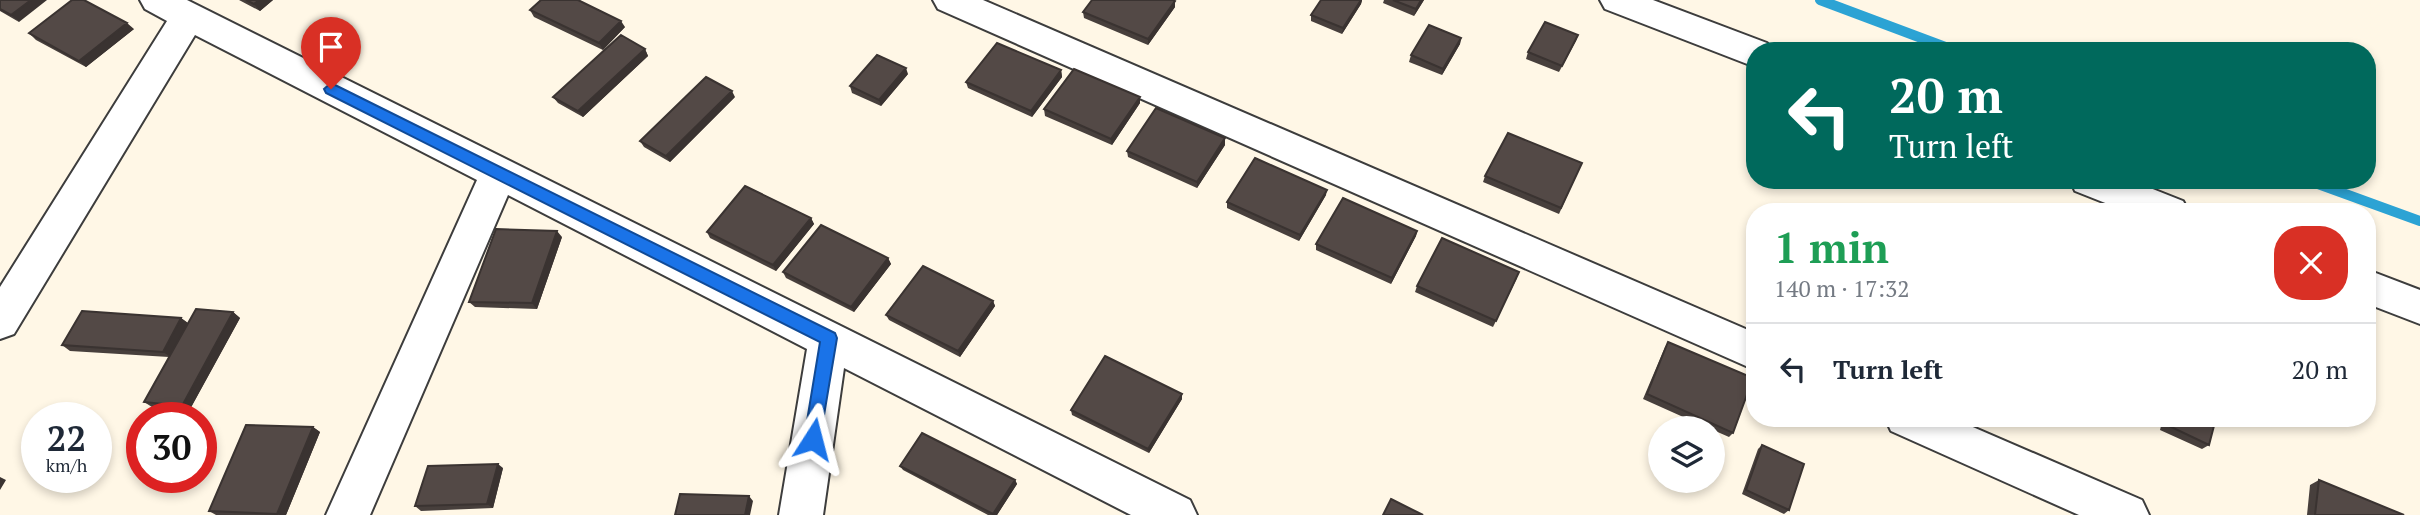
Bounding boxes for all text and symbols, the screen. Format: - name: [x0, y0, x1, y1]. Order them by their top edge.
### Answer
- pin: [301, 17, 361, 89]
- icon: arrive: [312, 28, 350, 66]
- text: 20 m: [1889, 62, 2003, 127]
- icon: left: [1774, 70, 1865, 161]
- text: Turn left: [1889, 125, 2013, 167]
- text: 1 min: [1774, 219, 1889, 275]
- button: close: [2274, 226, 2348, 300]
- text: 140 m · 17:32: [1774, 273, 1909, 304]
- icon: left: [1774, 350, 1812, 388]
- text: Turn left: [1833, 352, 1943, 386]
- text: 20 m: [2292, 352, 2348, 386]
- speed limit sign: 30: [126, 402, 217, 493]
- position arrow: [776, 402, 850, 476]
- text: 22: [47, 415, 86, 461]
- map controls: [1648, 416, 1725, 493]
- button: layers: [1648, 416, 1725, 493]
- text: km/h: [46, 453, 87, 477]

